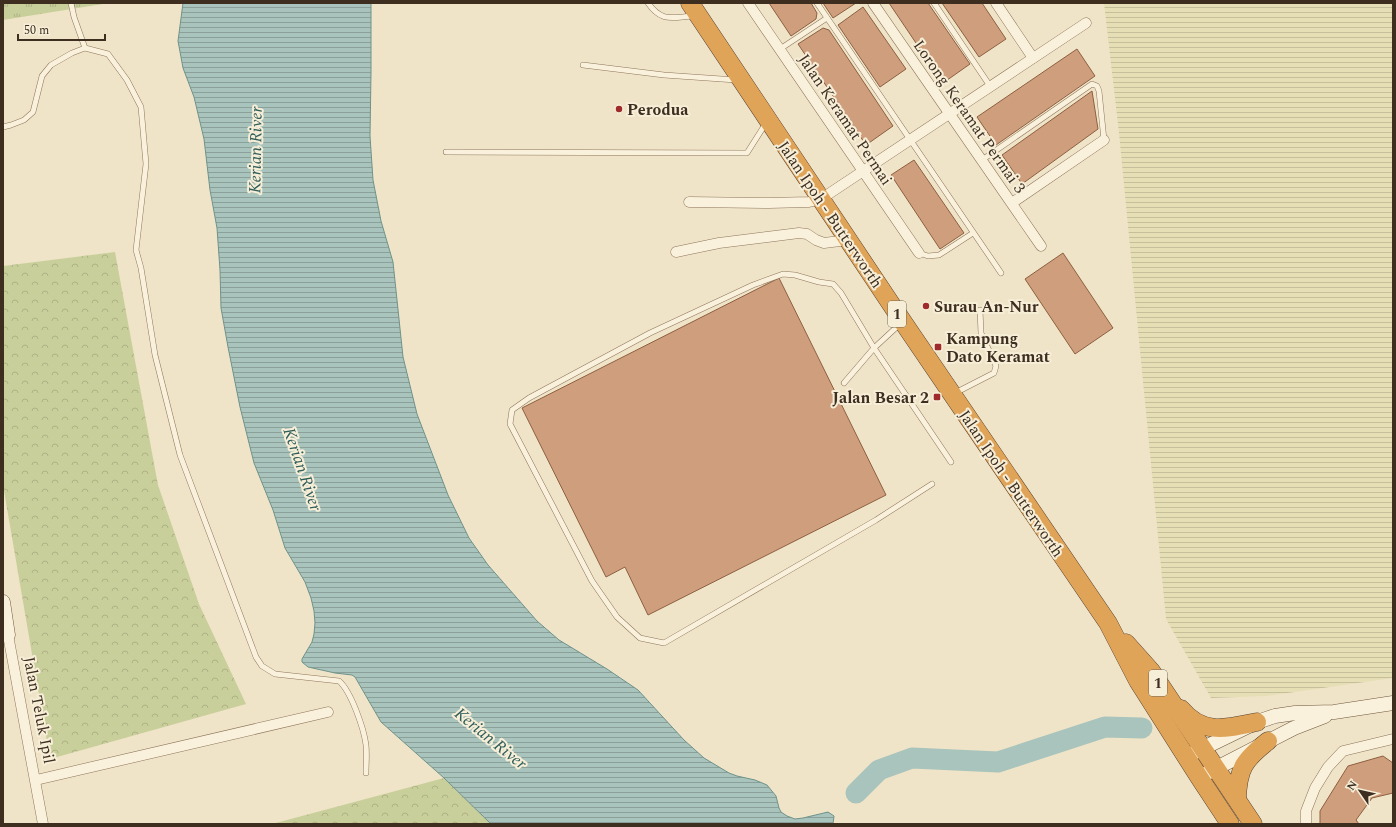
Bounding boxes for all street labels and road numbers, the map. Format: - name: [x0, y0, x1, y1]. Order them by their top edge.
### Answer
- street label: Lorong Keramat Permai 3: [907, 35, 1031, 198]
- street label: Jalan Keramat Permai: [792, 49, 898, 190]
- street label: Jalan Ipoh - Butterworth: [772, 136, 889, 293]
- road number: 1: [888, 301, 906, 327]
- street label: Jalan Ipoh - Butterworth: [953, 405, 1070, 562]
- street label: Jalan Teluk Ipil: [17, 655, 61, 766]
- road number: 1: [1149, 670, 1167, 696]

